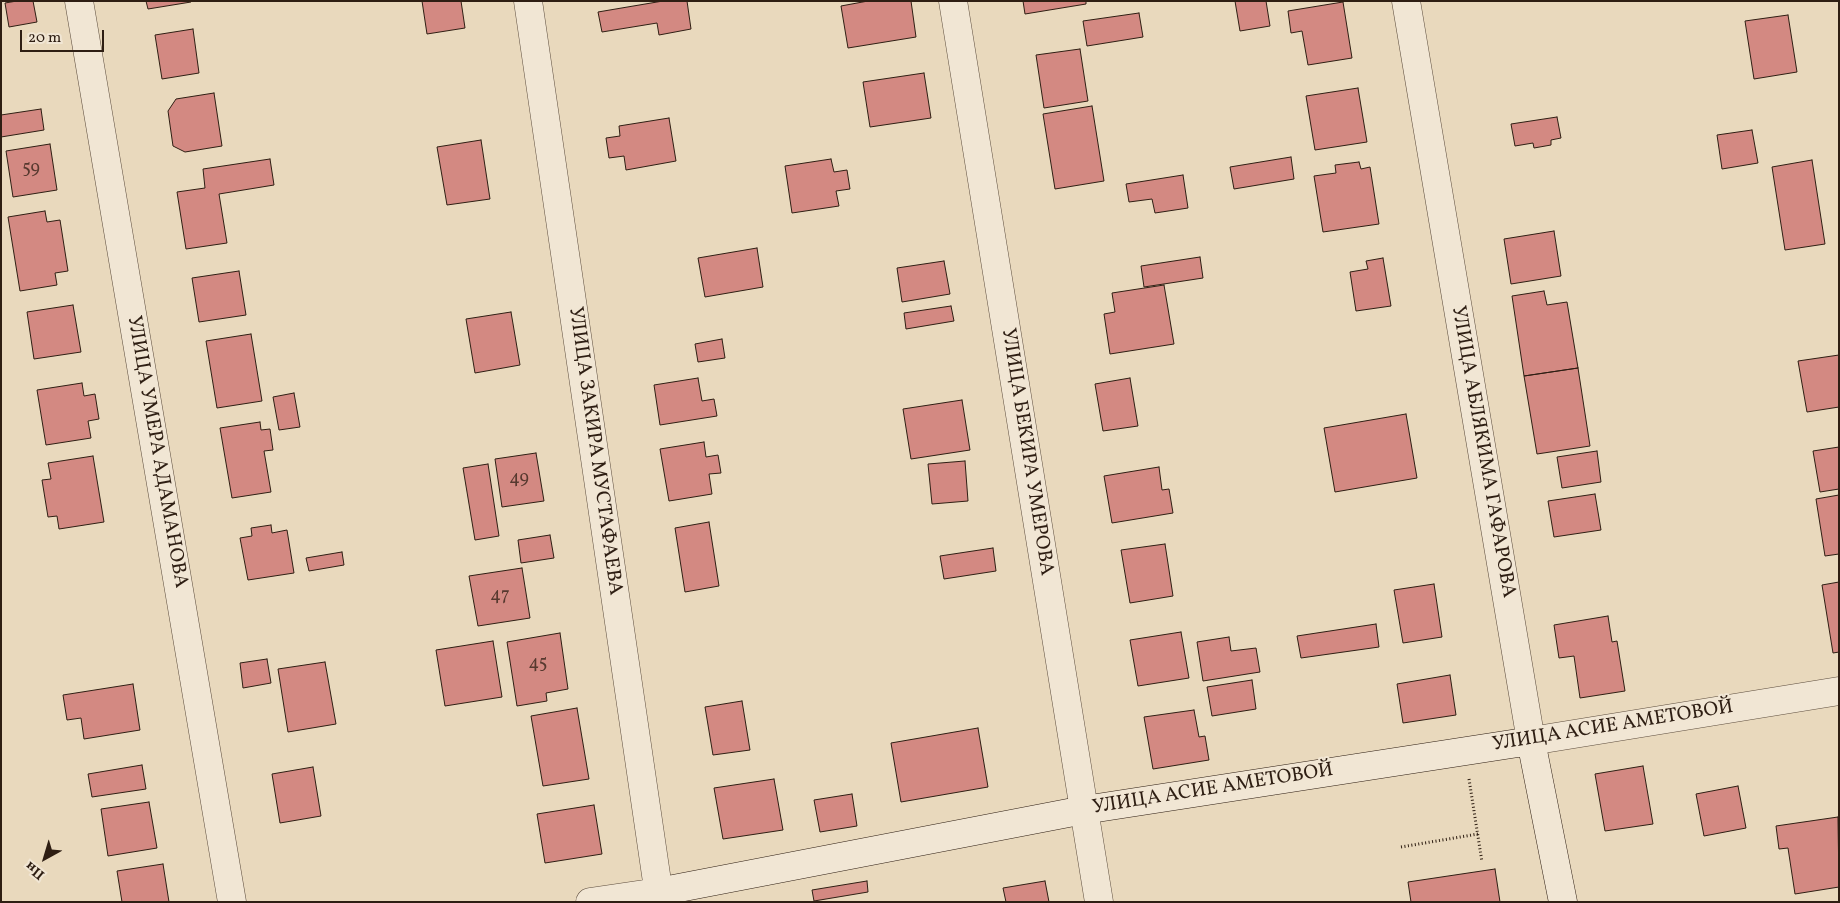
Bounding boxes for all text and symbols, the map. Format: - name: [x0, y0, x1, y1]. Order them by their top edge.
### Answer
- scale bar: [22, 20, 106, 52]
- text: 20 m: [28, 28, 61, 49]
- house number: 59: [22, 159, 40, 181]
- street label: УЛИЦА АБЛЯКИМА ГАФАРОВА: [1444, 304, 1520, 600]
- street label: УЛИЦА ЗАКИРА МУСТАФАЕВА: [562, 305, 626, 597]
- street label: УЛИЦА УМЕРА АДАМАНОВА: [120, 314, 192, 590]
- street label: УЛИЦА БЕКИРА УМЕРОВА: [995, 327, 1057, 577]
- house number: 49: [509, 469, 529, 491]
- house number: 47: [490, 586, 510, 608]
- house number: 45: [529, 654, 547, 676]
- street label: УЛИЦА АСИЕ АМЕТОВОЙ: [1491, 696, 1735, 758]
- street label: УЛИЦА АСИЕ АМЕТОВОЙ: [1091, 759, 1335, 821]
- north arrow: [20, 833, 70, 883]
- text: Пн: [22, 856, 49, 884]

